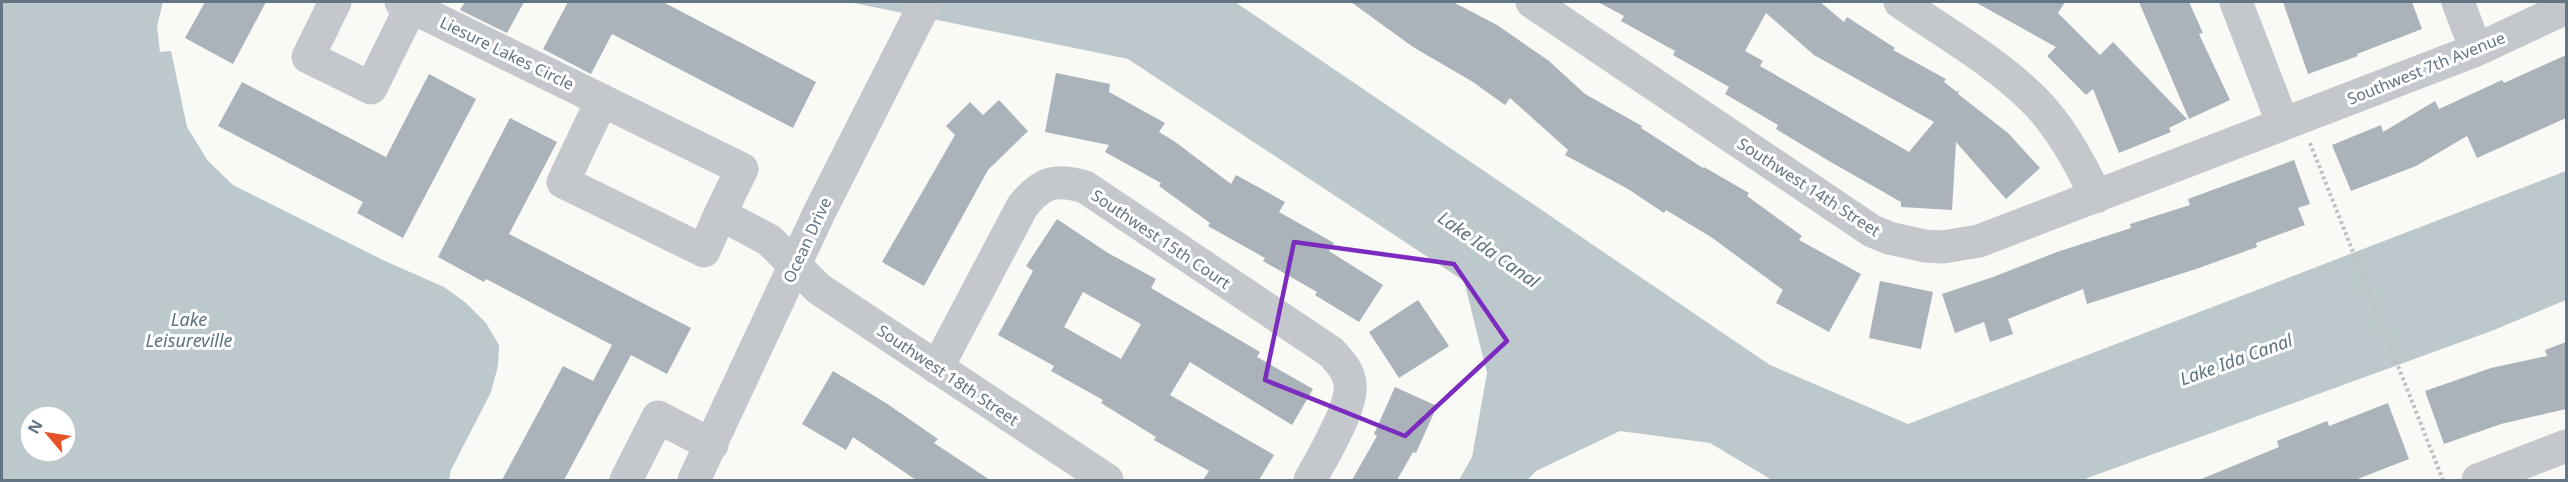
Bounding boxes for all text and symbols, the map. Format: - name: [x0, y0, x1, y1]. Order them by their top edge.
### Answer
- street label: Liesure Lakes Circle: [436, 11, 578, 95]
- street label: Southwest 7th Avenue: [2344, 26, 2508, 110]
- street label: Southwest 14th Street: [1733, 133, 1885, 242]
- street label: Southwest 15th Court: [1087, 184, 1235, 294]
- street label: Ocean Drive: [778, 194, 836, 286]
- water label: Lake Ida Canal: [1434, 205, 1545, 293]
- water label: Lake Leisureville: [145, 307, 233, 352]
- street label: Southwest 18th Street: [873, 319, 1023, 431]
- water label: Lake Ida Canal: [2176, 327, 2296, 391]
- north arrow: [18, 404, 78, 464]
- text: N: [22, 416, 48, 438]

